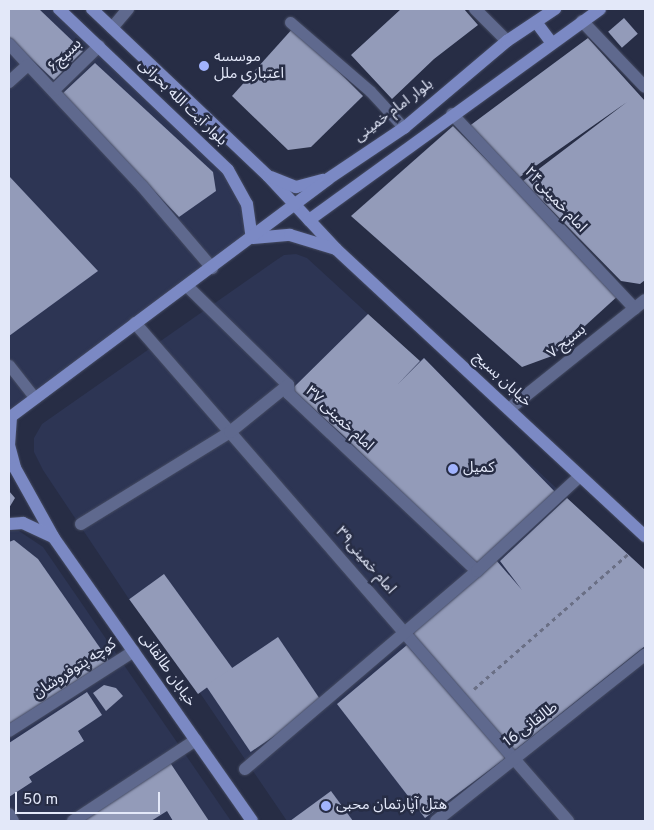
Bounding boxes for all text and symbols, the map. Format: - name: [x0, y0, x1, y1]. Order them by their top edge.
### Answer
- street label: بسیج۶: [44, 35, 86, 77]
- place label: موسسه اعتباری ملل: [214, 48, 284, 83]
- street label: بلوار آیت الله بحرانی: [134, 56, 230, 150]
- marker: موسسه اعتباری ملل: [198, 60, 210, 72]
- street label: بلوار امام خمینی: [351, 75, 437, 147]
- street label: امام خمینی۲۴: [520, 163, 590, 237]
- street label: بسیج ۷: [544, 321, 590, 363]
- street label: خیابان بسیج: [469, 348, 535, 412]
- street label: امام خمینی ۳۷: [301, 383, 377, 455]
- place label: کمیل: [463, 460, 494, 478]
- marker: کمیل: [447, 463, 459, 475]
- street label: امام خمینی۳۹: [331, 524, 399, 598]
- street label: خیابان طالقانی: [135, 629, 199, 711]
- street label: کوچه پتوفروشان: [30, 635, 120, 703]
- street label: طالقانی 16: [500, 699, 562, 751]
- scale bar: [18, 782, 162, 814]
- text: 50 m: [23, 791, 58, 810]
- place label: هتل آپارتمان محبی: [336, 797, 447, 815]
- marker: هتل آپارتمان محبی: [320, 800, 332, 812]

